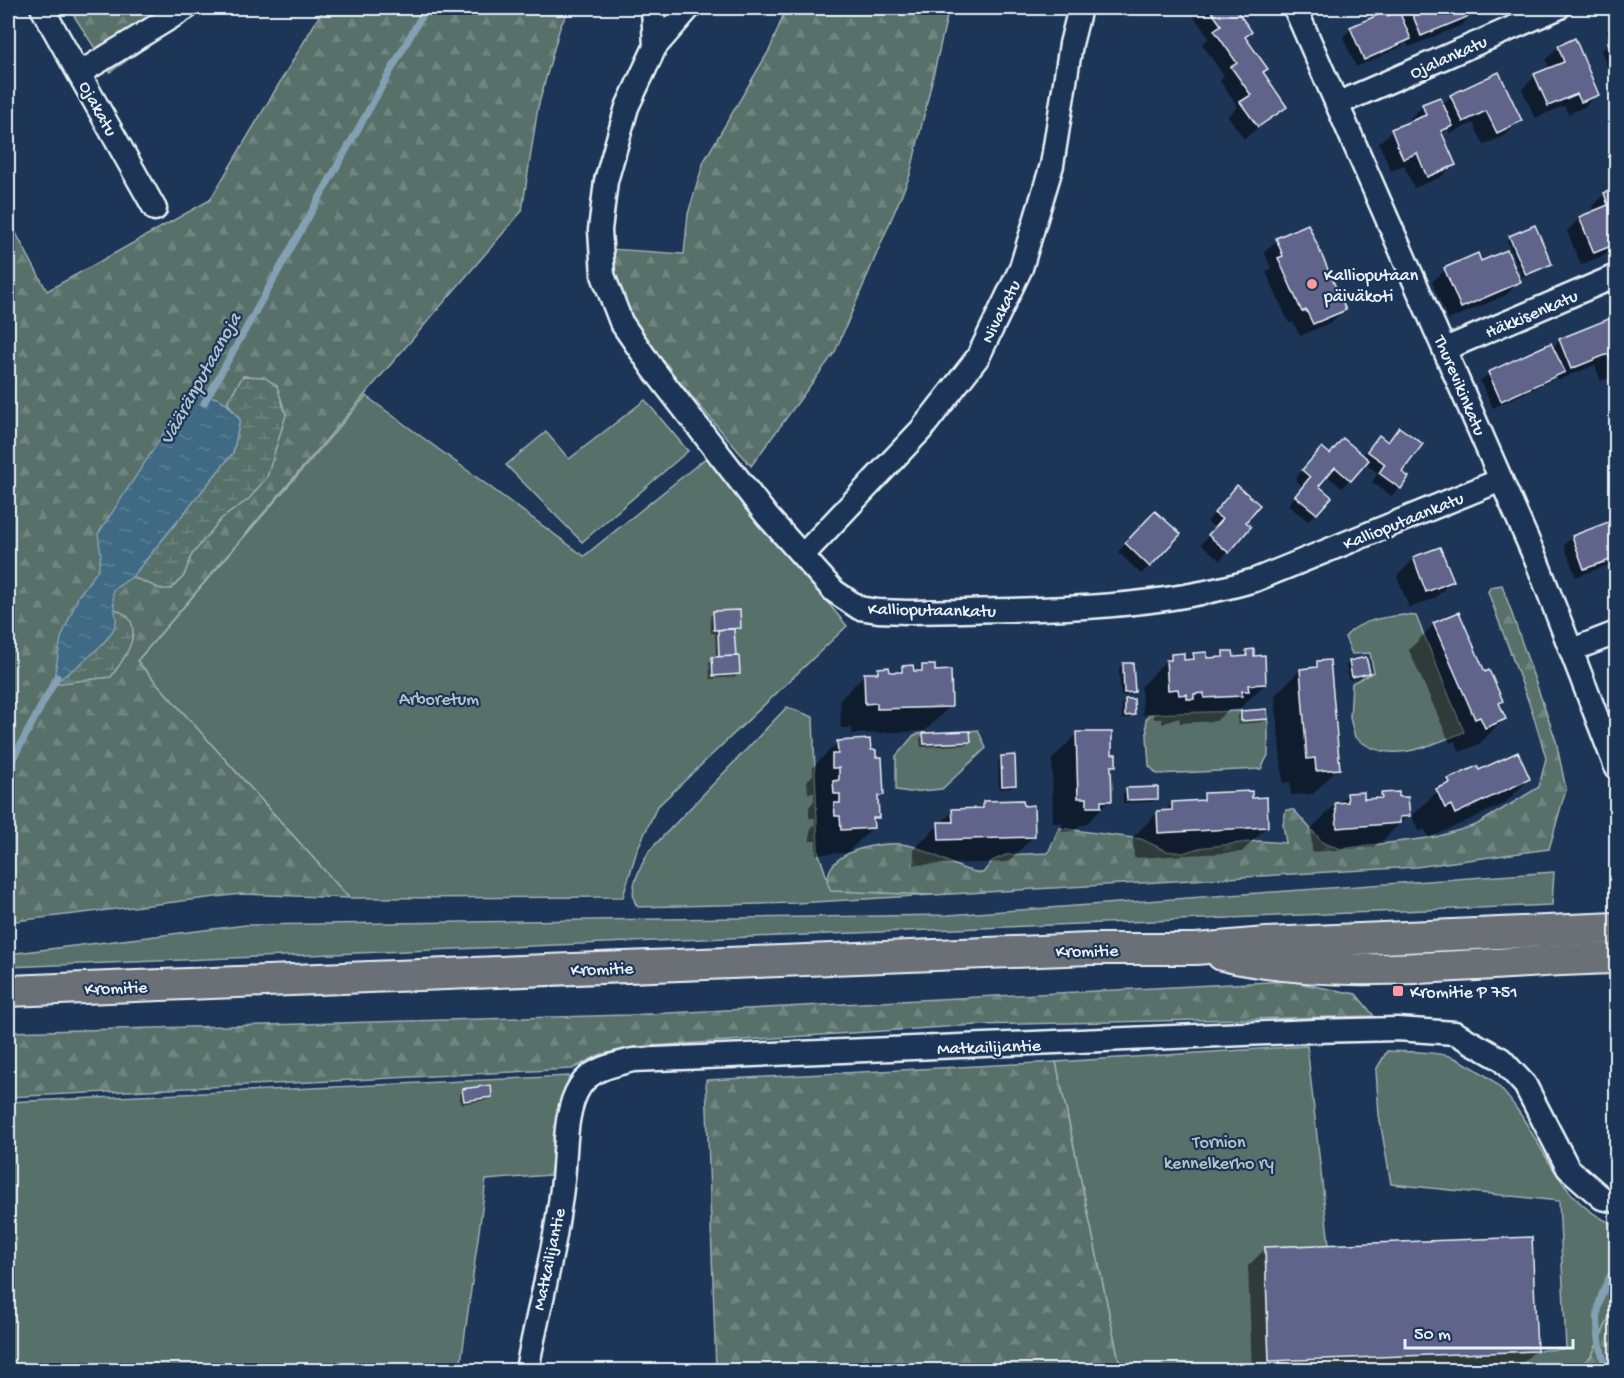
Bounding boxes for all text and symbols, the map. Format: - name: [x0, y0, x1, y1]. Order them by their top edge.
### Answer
- street label: Ojalankatu: [1407, 32, 1491, 85]
- street label: Ojakatu: [73, 78, 121, 141]
- place label: Kallioputaan päiväkoti: [1323, 266, 1419, 308]
- street label: Nivakatu: [978, 277, 1027, 347]
- marker: Kallioputaan päiväkoti: [1305, 277, 1319, 291]
- street label: Häkkisenkatu: [1483, 286, 1582, 344]
- water label: Vääränputaanoja: [156, 308, 249, 450]
- street label: Thurevikinkatu: [1428, 332, 1489, 440]
- street label: Kallioputaankatu: [1341, 488, 1468, 556]
- street label: Kallioputaankatu: [868, 600, 997, 623]
- park label: Arboretum: [399, 690, 479, 711]
- street label: Kromitie: [1055, 941, 1119, 964]
- street label: Kromitie: [570, 959, 635, 982]
- street label: Kromitie: [84, 978, 149, 1001]
- place label: Kromitie P 751: [1410, 983, 1517, 1004]
- marker: Kromitie P 751: [1391, 984, 1405, 998]
- street label: Matkailijantie: [937, 1036, 1042, 1061]
- park label: Tornion kennelkerho ry: [1164, 1133, 1274, 1175]
- street label: Matkailijantie: [529, 1206, 572, 1313]
- scale bar: [1405, 1312, 1573, 1350]
- text: 50 m: [1414, 1325, 1451, 1346]

